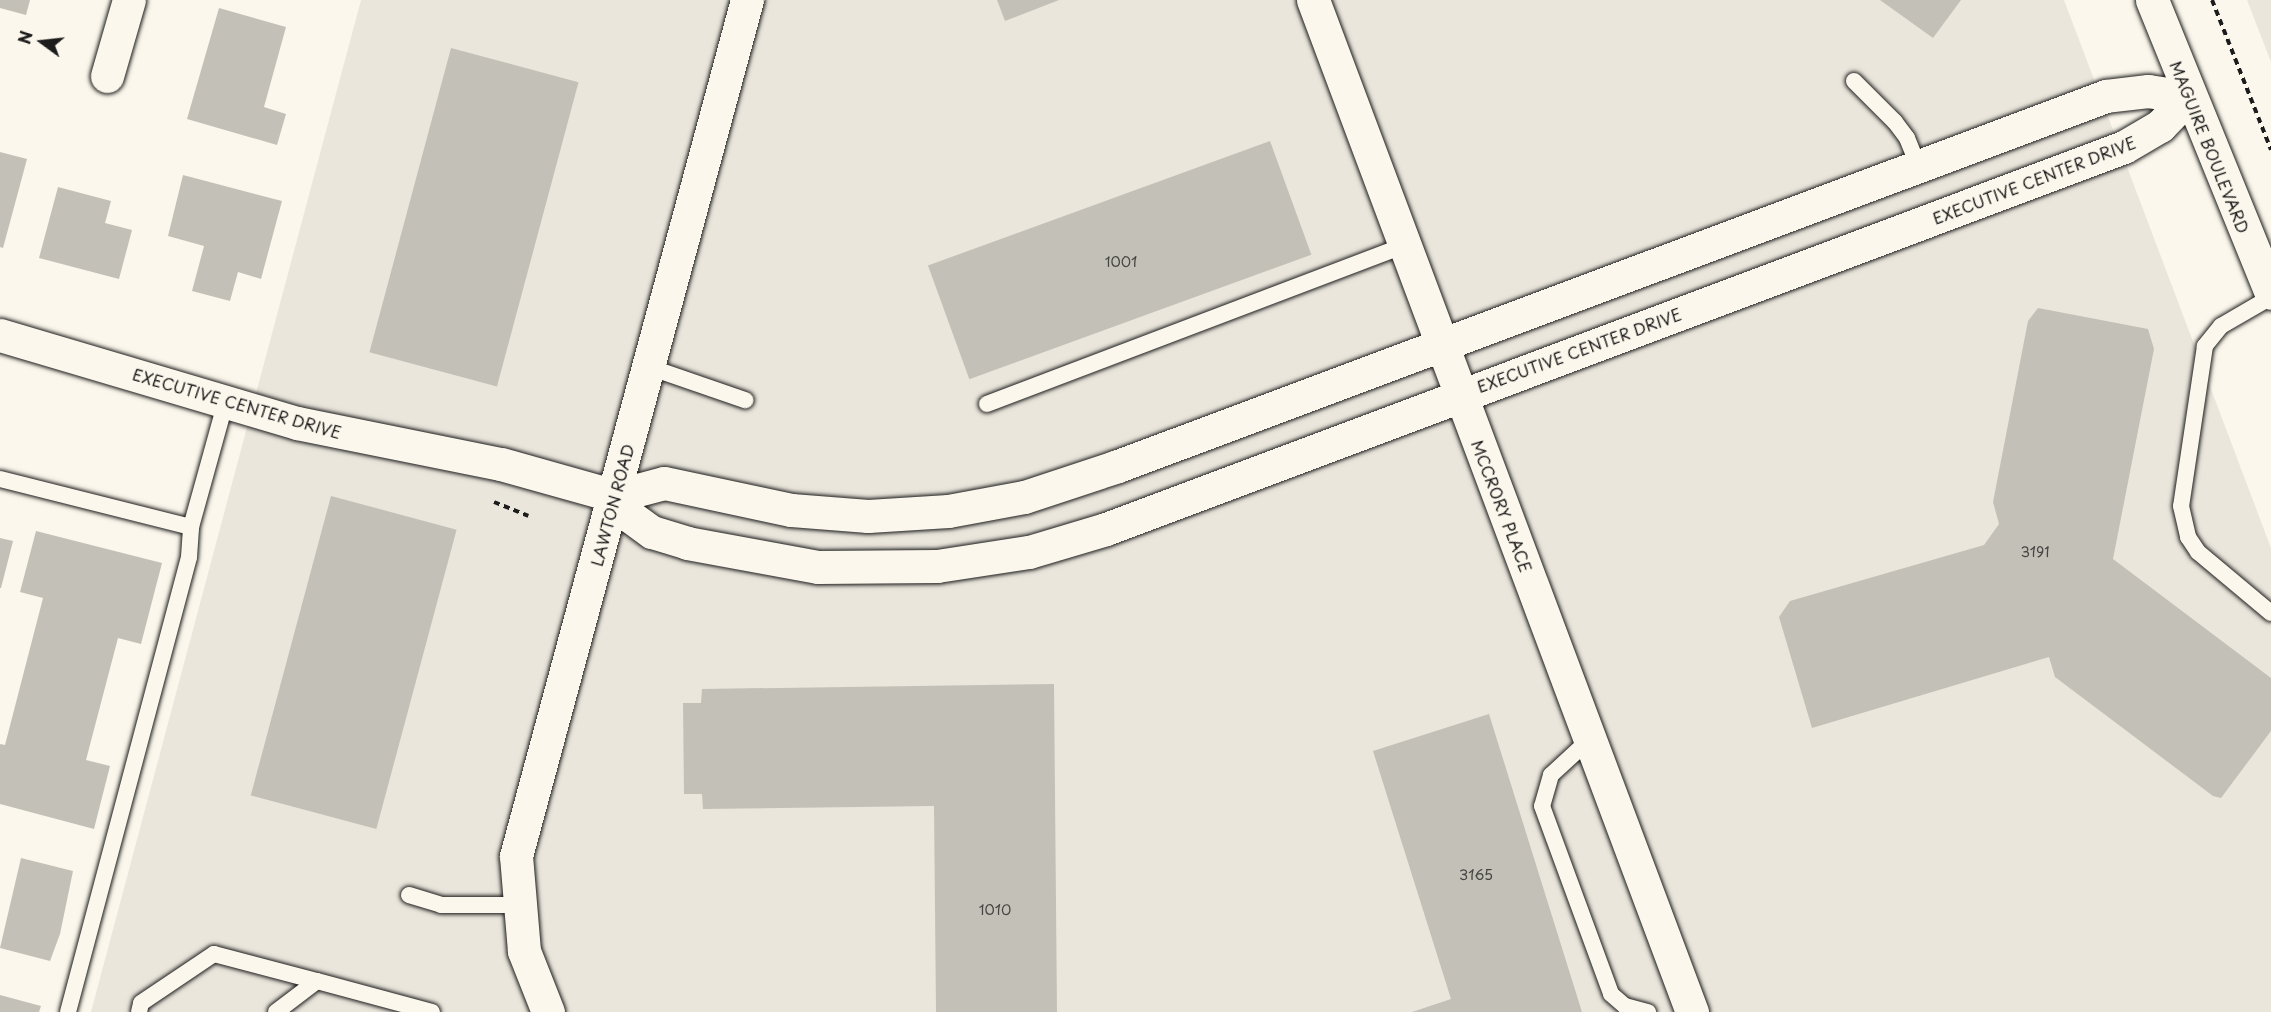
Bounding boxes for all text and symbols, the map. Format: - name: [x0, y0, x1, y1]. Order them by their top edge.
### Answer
- north arrow: [12, 12, 72, 72]
- text: N: [11, 28, 38, 47]
- street label: MAGUIRE BOULEVARD: [2167, 58, 2253, 236]
- street label: EXECUTIVE CENTER DRIVE: [1929, 132, 2139, 228]
- house number: 1001: [1105, 254, 1137, 270]
- street label: EXECUTIVE CENTER DRIVE: [1473, 304, 1685, 396]
- street label: EXECUTIVE CENTER DRIVE: [129, 364, 345, 442]
- street label: MCCRORY PLACE: [1468, 437, 1536, 575]
- street label: LAWTON ROAD: [586, 441, 638, 569]
- house number: 3191: [2020, 544, 2050, 560]
- house number: 3165: [1459, 867, 1493, 883]
- house number: 1010: [979, 902, 1011, 918]

